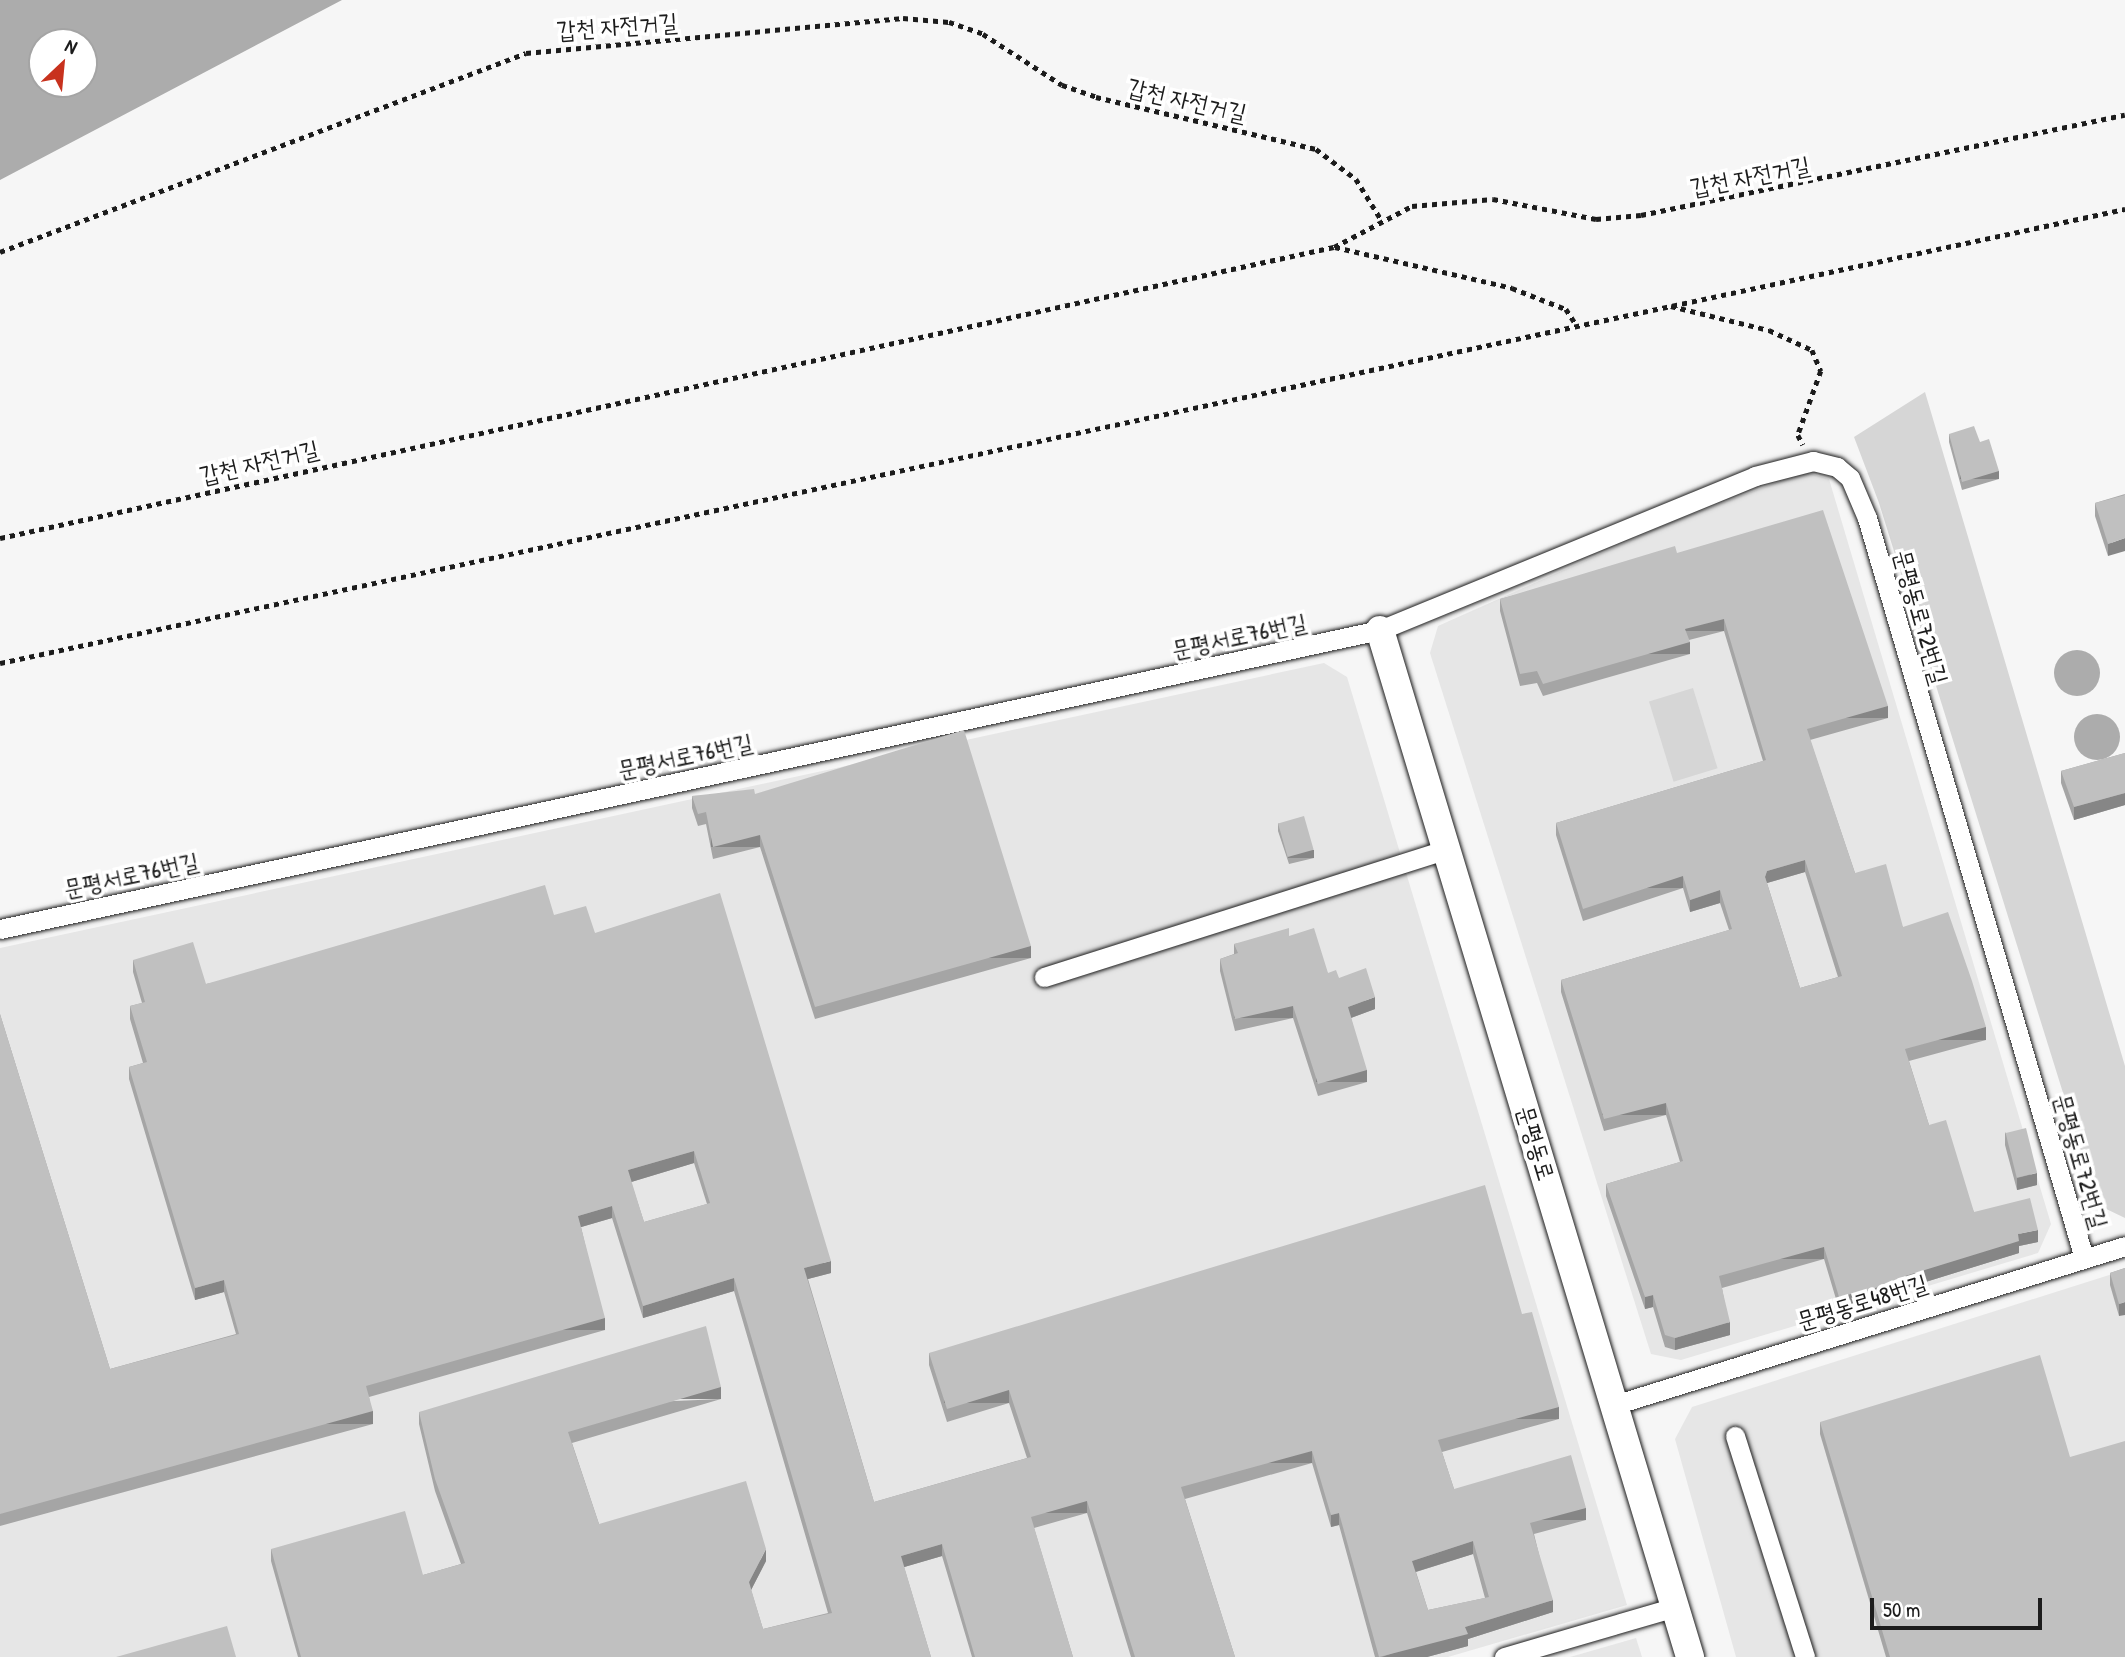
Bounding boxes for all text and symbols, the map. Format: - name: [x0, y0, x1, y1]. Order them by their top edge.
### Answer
- street label: 갑천 자전거길: [555, 7, 679, 45]
- north arrow: [28, 28, 98, 98]
- text: N: [61, 32, 82, 60]
- street label: 갑천 자전거길: [1125, 72, 1249, 128]
- street label: 갑천 자전거길: [1688, 150, 1812, 202]
- street label: 갑천 자전거길: [197, 434, 321, 490]
- street label: 문평동로72번길: [1888, 546, 1954, 688]
- street label: 문평서로76번길: [1169, 608, 1309, 664]
- street label: 문평서로76번길: [615, 728, 755, 784]
- street label: 문평서로76번길: [61, 847, 201, 903]
- street label: 문평동로72번길: [2048, 1090, 2114, 1232]
- street label: 문평동로: [1511, 1102, 1561, 1184]
- street label: 문평동로48번길: [1793, 1268, 1931, 1336]
- scale bar: [1873, 1584, 2044, 1628]
- text: 50 m: [1883, 1595, 1920, 1624]

